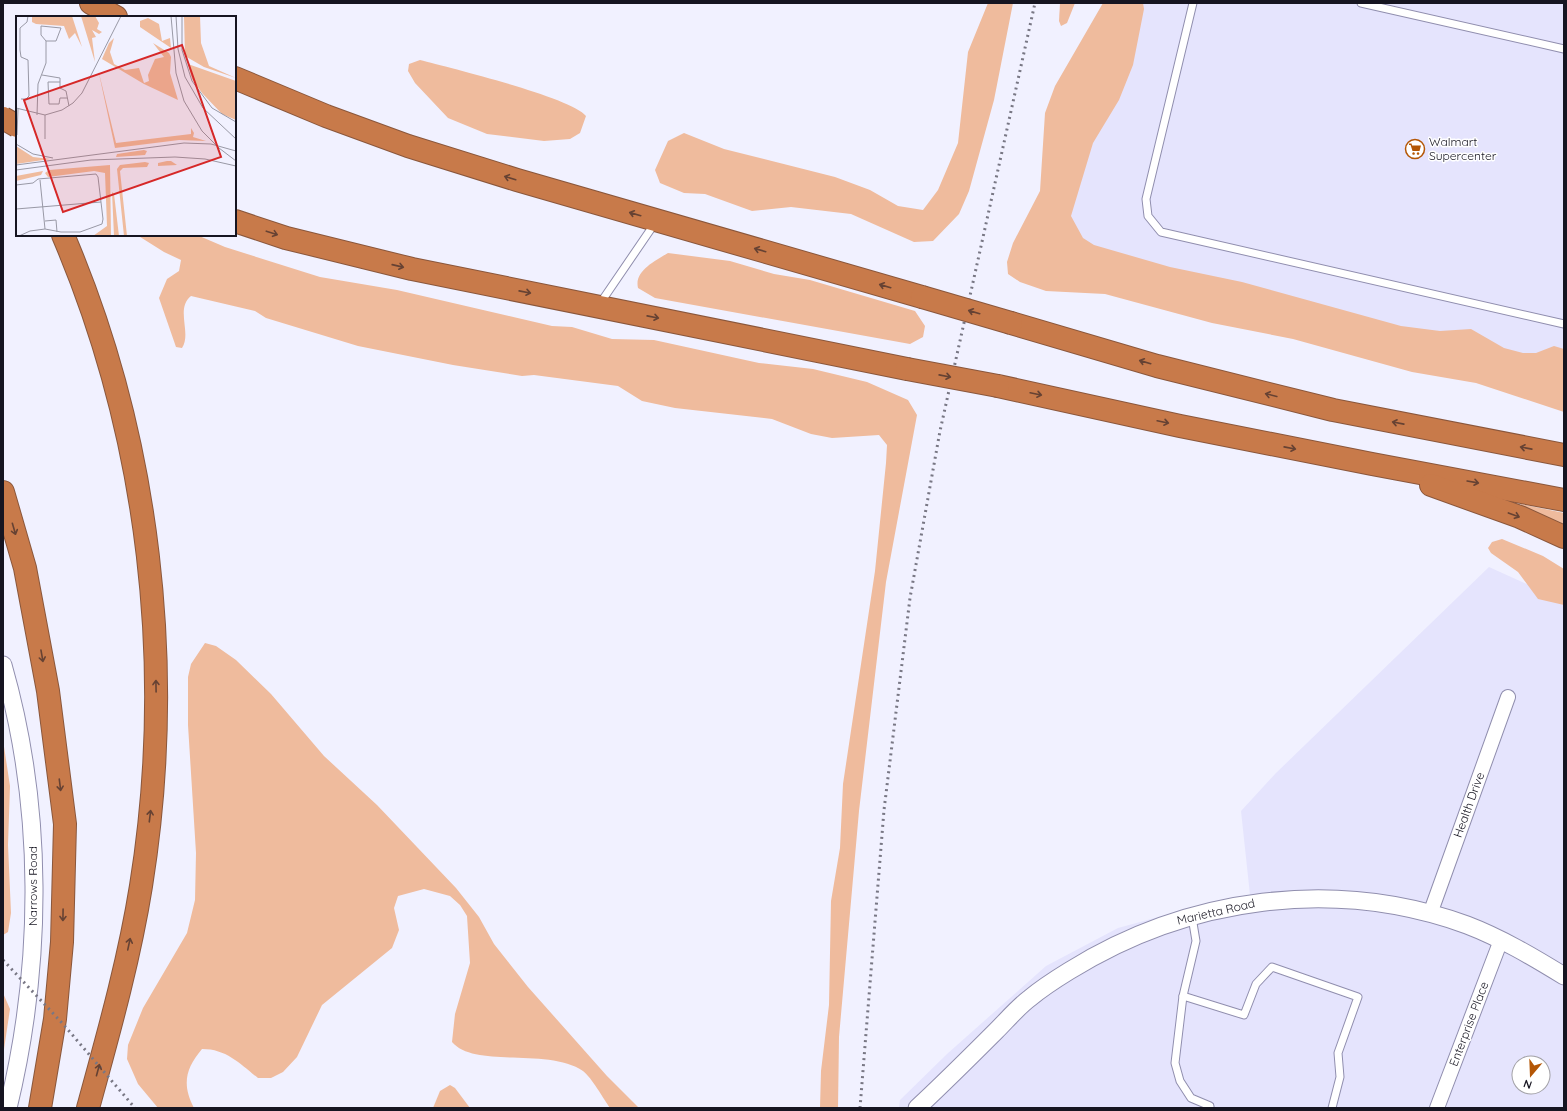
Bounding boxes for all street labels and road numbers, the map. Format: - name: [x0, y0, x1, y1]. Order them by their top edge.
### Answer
- street label: Health Drive: [1450, 770, 1487, 840]
- street label: Narrows Road: [25, 846, 40, 926]
- street label: Marietta Road: [1175, 895, 1256, 928]
- street label: Enterprise Place: [1445, 979, 1492, 1068]

